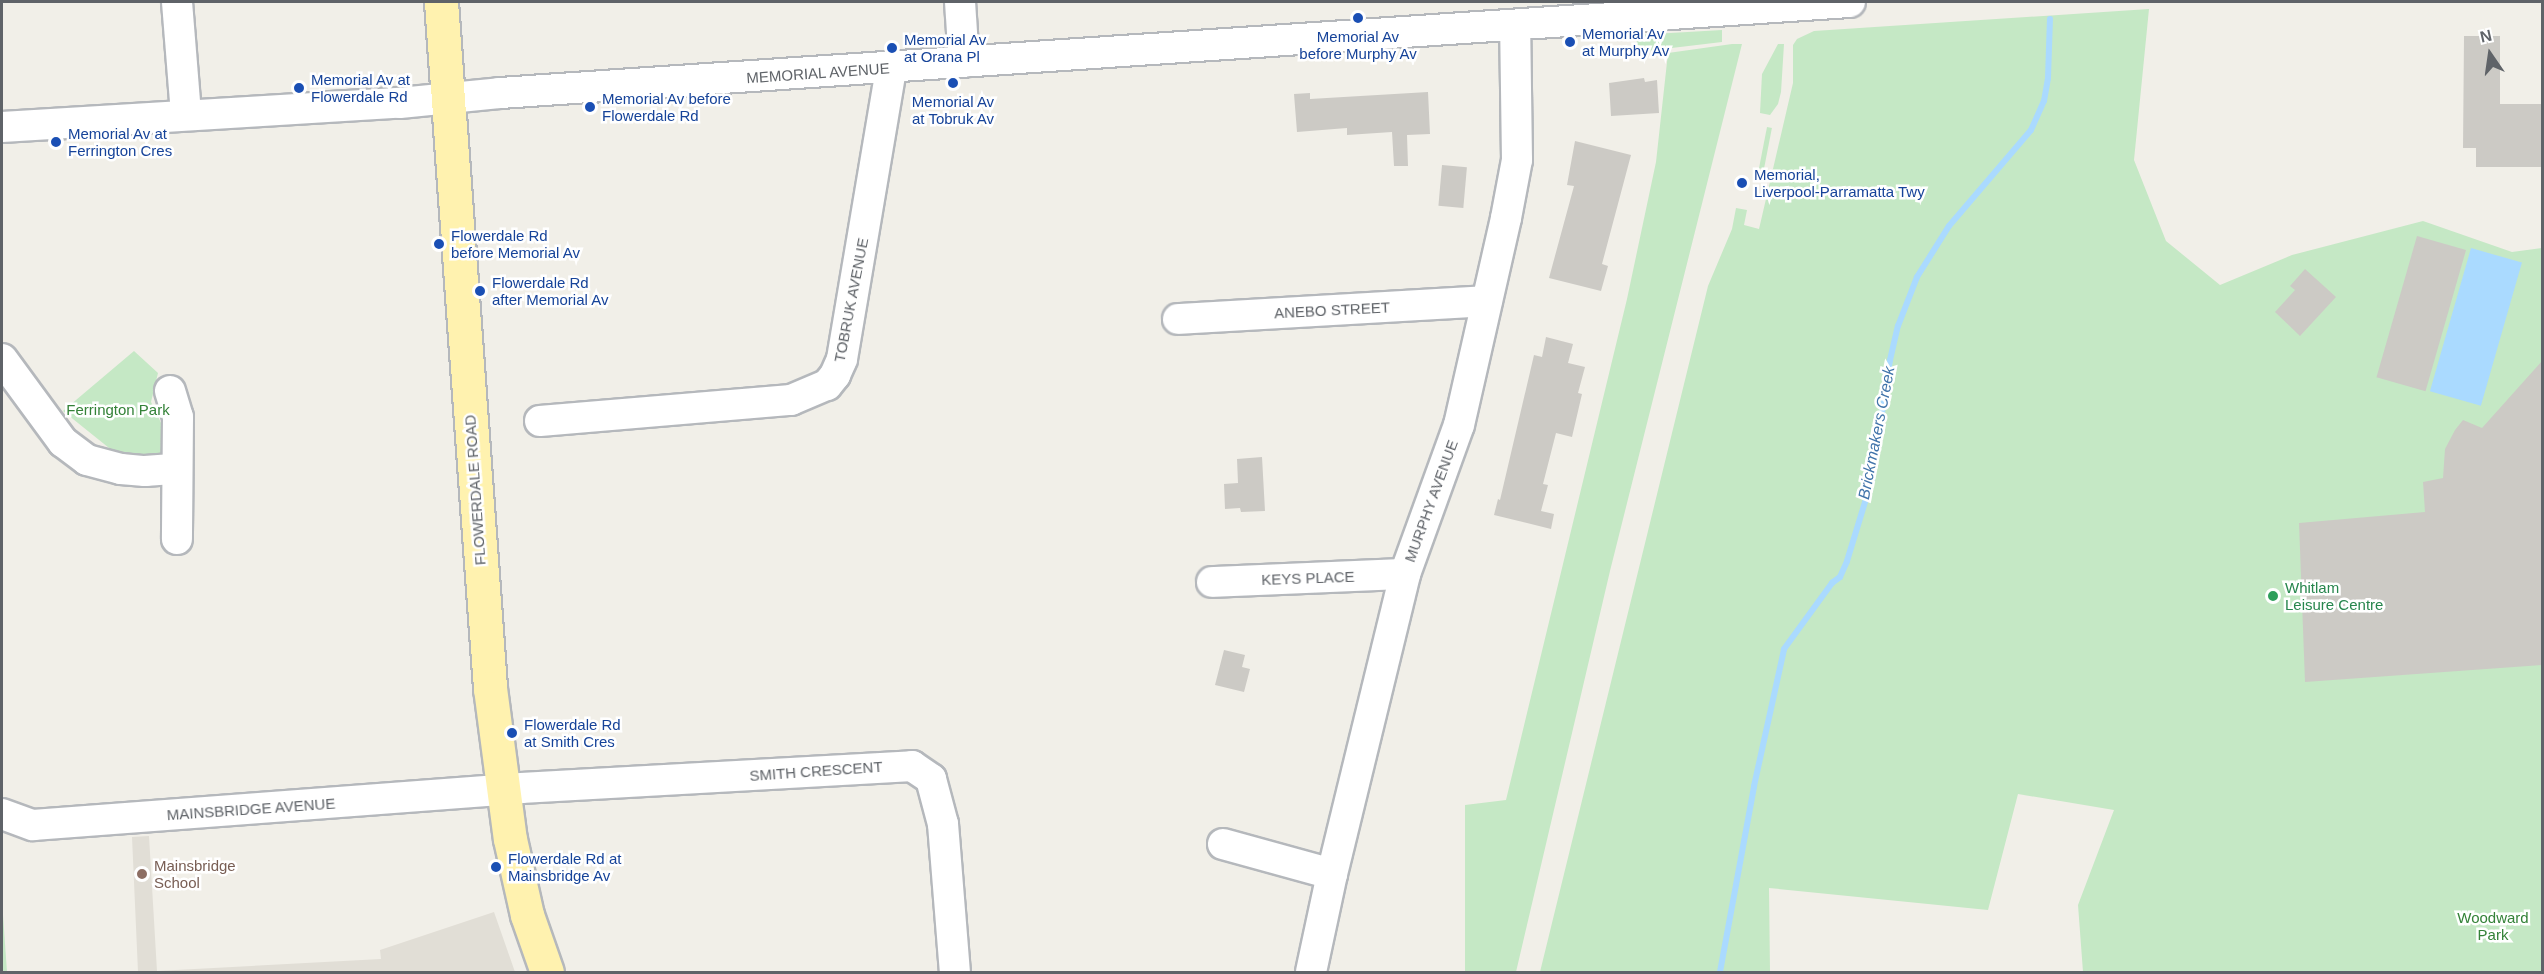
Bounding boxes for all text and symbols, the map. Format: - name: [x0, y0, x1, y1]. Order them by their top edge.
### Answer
- marker: Memorial Av before Murphy Av: [1351, 11, 1365, 25]
- place label: Memorial Av at Murphy Av: [1582, 24, 1670, 59]
- north arrow: [2460, 24, 2520, 84]
- text: N: [2478, 26, 2493, 46]
- place label: Memorial Av before Murphy Av: [1299, 27, 1417, 62]
- place label: Memorial Av at Orana Pl: [904, 30, 987, 65]
- marker: Memorial Av at Murphy Av: [1563, 35, 1577, 49]
- marker: Memorial Av at Orana Pl: [885, 41, 899, 55]
- street label: MEMORIAL AVENUE: [745, 59, 891, 87]
- place label: Memorial Av at Flowerdale Rd: [311, 70, 411, 105]
- marker: Memorial Av at Tobruk Av: [946, 76, 960, 90]
- marker: Memorial Av at Flowerdale Rd: [292, 81, 306, 95]
- place label: Memorial Av before Flowerdale Rd: [602, 89, 732, 124]
- place label: Memorial Av at Tobruk Av: [911, 92, 995, 127]
- marker: Memorial Av before Flowerdale Rd: [583, 100, 597, 114]
- place label: Memorial Av at Ferrington Cres: [68, 124, 172, 159]
- marker: Memorial Av at Ferrington Cres: [49, 135, 63, 149]
- place label: Memorial, Liverpool-Parramatta Twy: [1754, 165, 1925, 200]
- marker: Memorial, Liverpool-Parramatta Twy: [1735, 176, 1749, 190]
- place label: Flowerdale Rd before Memorial Av: [451, 226, 581, 261]
- street label: TOBRUK AVENUE: [830, 236, 872, 364]
- marker: Flowerdale Rd before Memorial Av: [432, 237, 446, 251]
- place label: Flowerdale Rd after Memorial Av: [492, 273, 609, 308]
- marker: Flowerdale Rd after Memorial Av: [473, 284, 487, 298]
- street label: ANEBO STREET: [1274, 298, 1390, 322]
- water label: Brickmakers Creek: [1855, 365, 1899, 501]
- park label: Ferrington Park: [66, 401, 170, 419]
- street label: FLOWERDALE ROAD: [461, 414, 489, 566]
- street label: MURPHY AVENUE: [1400, 437, 1462, 565]
- street label: KEYS PLACE: [1261, 567, 1355, 589]
- place label: Whitlam Leisure Centre: [2285, 578, 2383, 613]
- marker: Whitlam Leisure Centre: [2266, 589, 2280, 603]
- place label: Flowerdale Rd at Smith Cres: [524, 715, 621, 750]
- marker: Flowerdale Rd at Smith Cres: [505, 726, 519, 740]
- street label: SMITH CRESCENT: [749, 757, 883, 785]
- street label: MAINSBRIDGE AVENUE: [166, 794, 336, 824]
- place label: Flowerdale Rd at Mainsbridge Av: [508, 849, 621, 884]
- place label: Mainsbridge School: [154, 856, 236, 891]
- marker: Flowerdale Rd at Mainsbridge Av: [489, 860, 503, 874]
- marker: Mainsbridge School: [135, 867, 149, 881]
- park label: Woodward Park: [2457, 908, 2529, 943]

